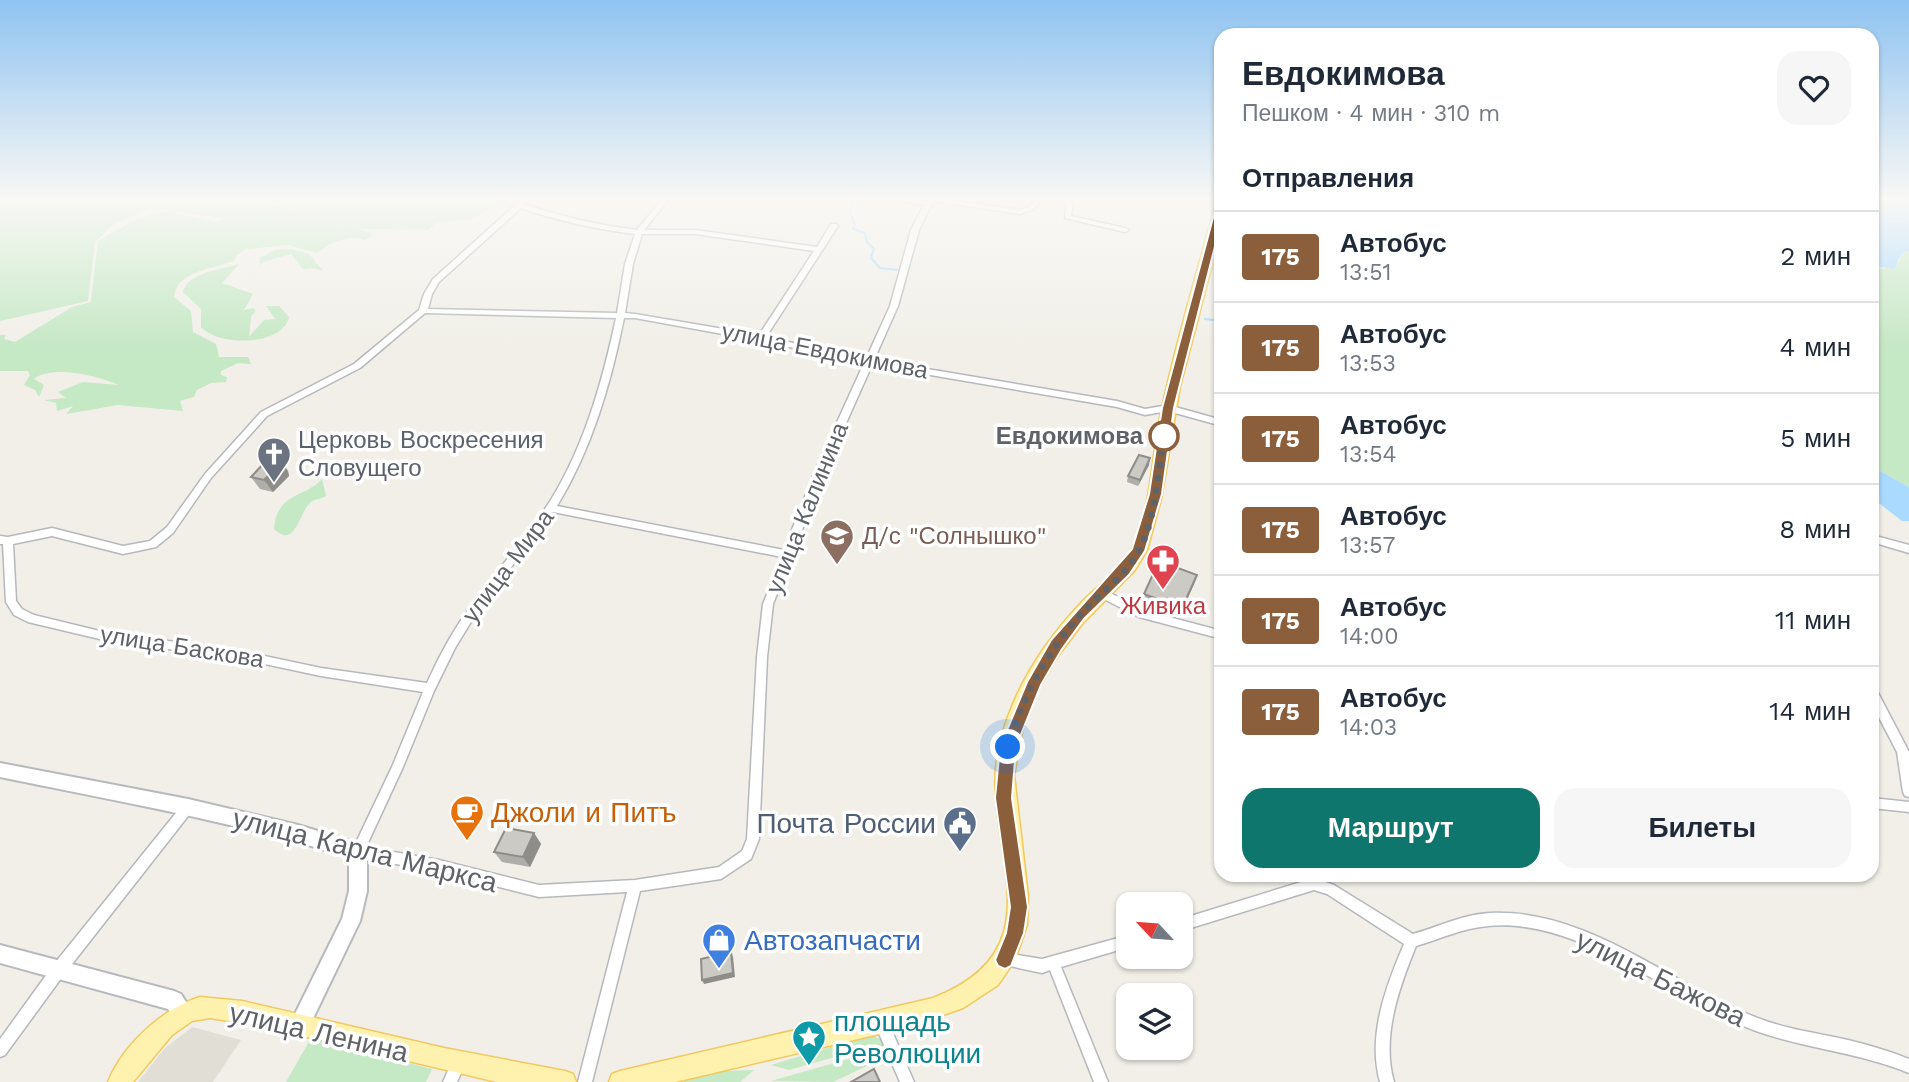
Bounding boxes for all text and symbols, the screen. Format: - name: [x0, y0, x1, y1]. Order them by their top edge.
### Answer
- button: heart: [1777, 51, 1851, 125]
- text: Евдокимова: [1242, 54, 1445, 93]
- text: Пешком · 4 мин · 310 m: [1242, 100, 1500, 127]
- text: Отправления: [1242, 163, 1414, 193]
- text: Автобус: [1340, 228, 1447, 258]
- text: 2 мин: [1780, 241, 1851, 271]
- text: 175: [1261, 243, 1300, 271]
- text: 13:51: [1340, 259, 1392, 286]
- street label: улица Евдокимова: [719, 317, 931, 385]
- text: Автобус: [1340, 319, 1447, 349]
- text: 4 мин: [1779, 332, 1851, 362]
- text: 175: [1261, 334, 1300, 362]
- text: 13:53: [1340, 350, 1396, 377]
- text: Автобус: [1340, 410, 1447, 440]
- street label: улица Калинина: [760, 418, 854, 598]
- marker: Евдокимова: [1149, 421, 1179, 451]
- place label: Евдокимова: [996, 422, 1144, 450]
- text: 5 мин: [1780, 423, 1851, 453]
- text: 175: [1261, 425, 1300, 453]
- place label: Церковь Воскресения Словущего: [298, 426, 544, 482]
- church icon: Церковь Воскресения Словущего: [255, 435, 293, 484]
- text: 13:54: [1340, 441, 1397, 468]
- text: Автобус: [1340, 501, 1447, 531]
- street label: улица Мира: [456, 503, 560, 628]
- text: 8 мин: [1779, 514, 1851, 544]
- text: 175: [1261, 516, 1300, 544]
- school or university icon: Д/с "Солнышко": [818, 517, 856, 566]
- place label: Д/с "Солнышко": [862, 522, 1046, 550]
- text: 13:57: [1340, 532, 1395, 559]
- pharmacy icon: Живика: [1144, 542, 1182, 591]
- place label: Живика: [1120, 592, 1207, 620]
- text: Автобус: [1340, 592, 1447, 622]
- text: 11 мин: [1775, 605, 1851, 635]
- text: 175: [1261, 607, 1300, 635]
- street label: улица Баскова: [98, 620, 266, 674]
- text: 14:00: [1340, 623, 1398, 650]
- text: Автобус: [1340, 683, 1447, 713]
- text: 14 мин: [1769, 696, 1851, 726]
- text: 175: [1261, 698, 1300, 726]
- text: 14:03: [1340, 714, 1397, 741]
- your location: [990, 729, 1025, 764]
- button: Маршрут: [1242, 788, 1540, 868]
- button: Билеты: [1554, 788, 1851, 868]
- cafe icon: Джоли и Питъ: [448, 793, 486, 842]
- place label: Джоли и Питъ: [491, 796, 676, 829]
- street label: улица Карла Маркса: [229, 802, 501, 899]
- public building icon: Почта России: [941, 804, 979, 853]
- place label: Почта России: [756, 807, 936, 840]
- north arrow: [1116, 892, 1194, 970]
- map controls: [1116, 892, 1193, 1060]
- shop icon: Автозапчасти: [700, 921, 738, 970]
- street label: улица Бажова: [1570, 923, 1751, 1034]
- place label: Автозапчасти: [744, 924, 921, 957]
- button: layers: [1116, 983, 1193, 1060]
- street label: улица Ленина: [226, 996, 412, 1069]
- place label: площадь Революции: [834, 1005, 981, 1070]
- place icon: площадь Революции: [790, 1018, 828, 1067]

